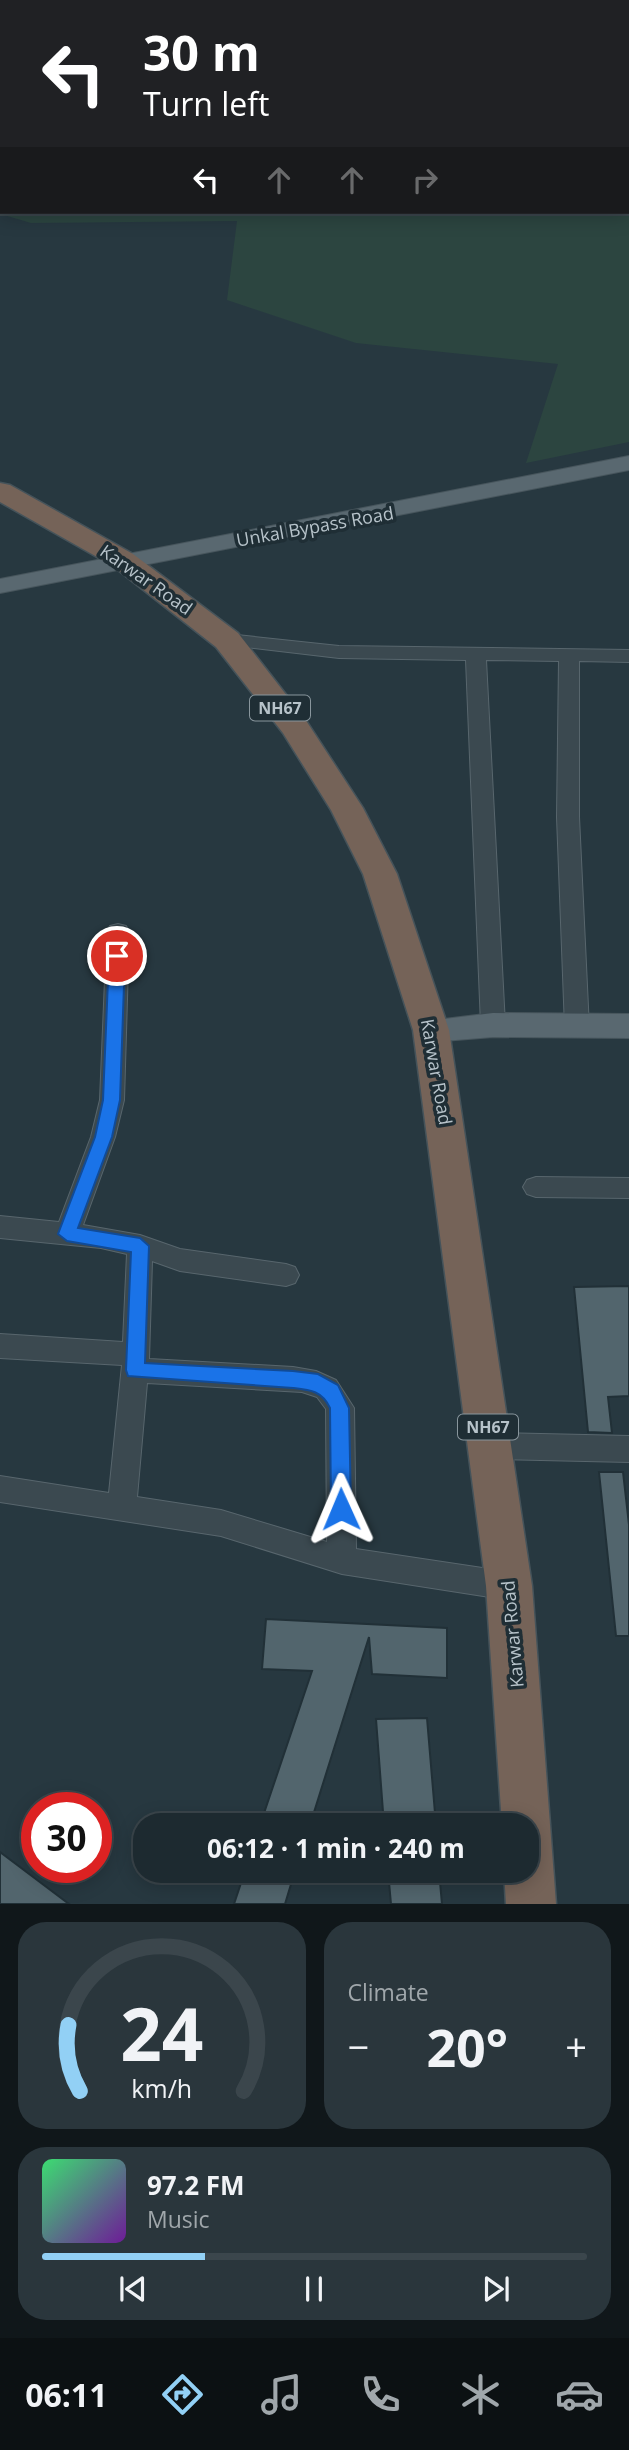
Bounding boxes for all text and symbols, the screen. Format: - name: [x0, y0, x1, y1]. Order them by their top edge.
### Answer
- text: 30 m: [143, 19, 260, 85]
- icon: left: [28, 28, 119, 119]
- text: Turn left: [143, 82, 269, 125]
- icon: left: [187, 161, 225, 199]
- icon: ahead: [260, 161, 298, 199]
- icon: ahead: [333, 161, 371, 199]
- icon: right: [406, 161, 444, 199]
- street label: Unkal Bypass Road: [234, 500, 395, 552]
- street label: Karwar Road: [96, 539, 197, 620]
- road number: NH67: [250, 695, 310, 720]
- pin: [87, 926, 147, 986]
- icon: arrive: [98, 937, 136, 975]
- street label: Karwar Road: [416, 1017, 458, 1127]
- road number: NH67: [458, 1414, 518, 1440]
- position arrow: [304, 1472, 378, 1546]
- street label: Karwar Road: [495, 1580, 529, 1689]
- speed limit sign: 30: [21, 1792, 112, 1883]
- text: 06:12 · 1 min · 240 m: [207, 1830, 465, 1866]
- text: Climate: [348, 1976, 429, 2008]
- text: 24: [120, 1984, 203, 2083]
- text: 20°: [426, 2011, 508, 2082]
- text: −: [348, 2020, 369, 2072]
- text: +: [565, 2020, 587, 2072]
- text: km/h: [131, 2071, 192, 2105]
- text: 97.2 FM: [147, 2167, 245, 2203]
- text: Music: [147, 2203, 210, 2235]
- icon: previous: [114, 2270, 152, 2308]
- icon: pause: [295, 2270, 333, 2308]
- icon: next: [477, 2270, 515, 2308]
- icon: directions: [158, 2370, 207, 2419]
- icon: music: [257, 2370, 306, 2419]
- icon: phone: [356, 2370, 405, 2419]
- icon: climate: [456, 2370, 505, 2419]
- icon: car: [555, 2370, 604, 2419]
- text: 06:11: [25, 2373, 107, 2416]

